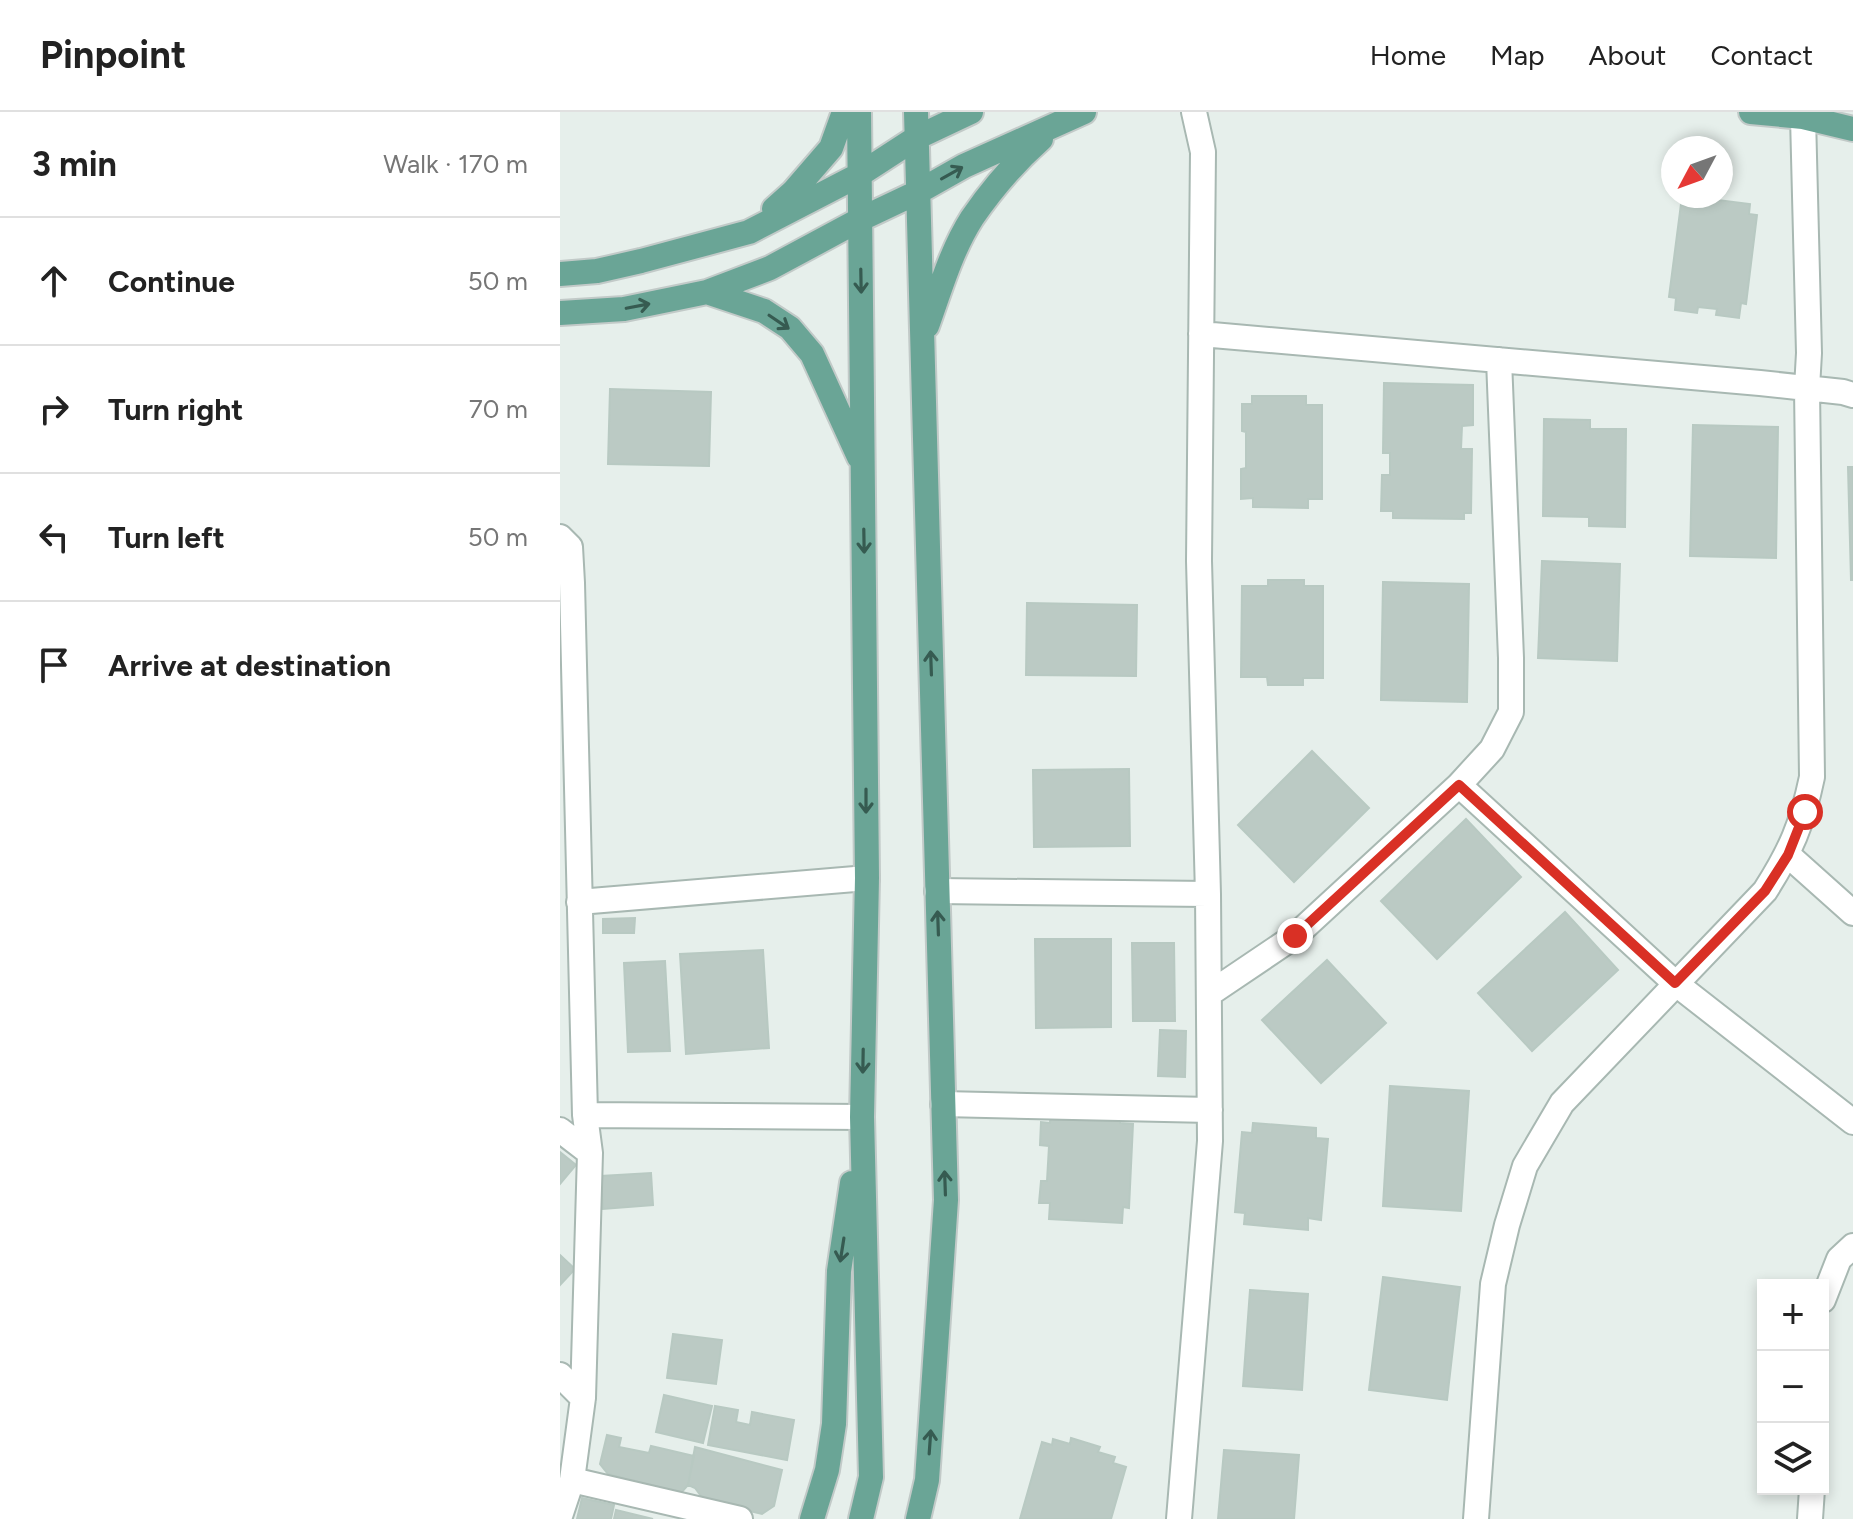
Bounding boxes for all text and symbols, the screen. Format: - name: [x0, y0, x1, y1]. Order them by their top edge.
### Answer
- text: Pinpoint: [40, 32, 186, 78]
- text: Home: [1370, 38, 1446, 72]
- text: Map: [1490, 38, 1545, 72]
- text: About: [1589, 38, 1666, 72]
- text: Contact: [1710, 38, 1813, 72]
- north arrow: [1661, 136, 1733, 208]
- text: 3 min: [32, 144, 117, 185]
- text: Walk · 170 m: [383, 148, 528, 180]
- one-way arrow: [940, 165, 963, 181]
- icon: ahead: [32, 259, 76, 303]
- text: Continue: [108, 263, 235, 300]
- text: 50 m: [468, 265, 528, 297]
- one-way arrow: [853, 267, 869, 294]
- one-way arrow: [624, 298, 650, 313]
- one-way arrow: [767, 314, 790, 330]
- icon: right: [32, 387, 76, 431]
- text: Turn right: [108, 391, 243, 428]
- text: 70 m: [469, 393, 528, 425]
- icon: left: [32, 515, 76, 559]
- text: Turn left: [108, 519, 225, 556]
- text: 50 m: [468, 521, 528, 553]
- one-way arrow: [856, 527, 872, 554]
- icon: arrive: [32, 643, 76, 687]
- text: Arrive at destination: [108, 647, 391, 684]
- one-way arrow: [923, 650, 938, 677]
- one-way arrow: [858, 787, 874, 814]
- route start: [1787, 794, 1823, 830]
- one-way arrow: [930, 910, 946, 937]
- route end: [1277, 918, 1313, 954]
- one-way arrow: [856, 1047, 871, 1074]
- one-way arrow: [938, 1170, 953, 1197]
- one-way arrow: [834, 1237, 849, 1262]
- map controls: [1757, 1279, 1829, 1495]
- button: +: [1757, 1279, 1829, 1351]
- button: −: [1757, 1351, 1829, 1423]
- button: layers: [1757, 1423, 1829, 1495]
- one-way arrow: [923, 1429, 938, 1456]

